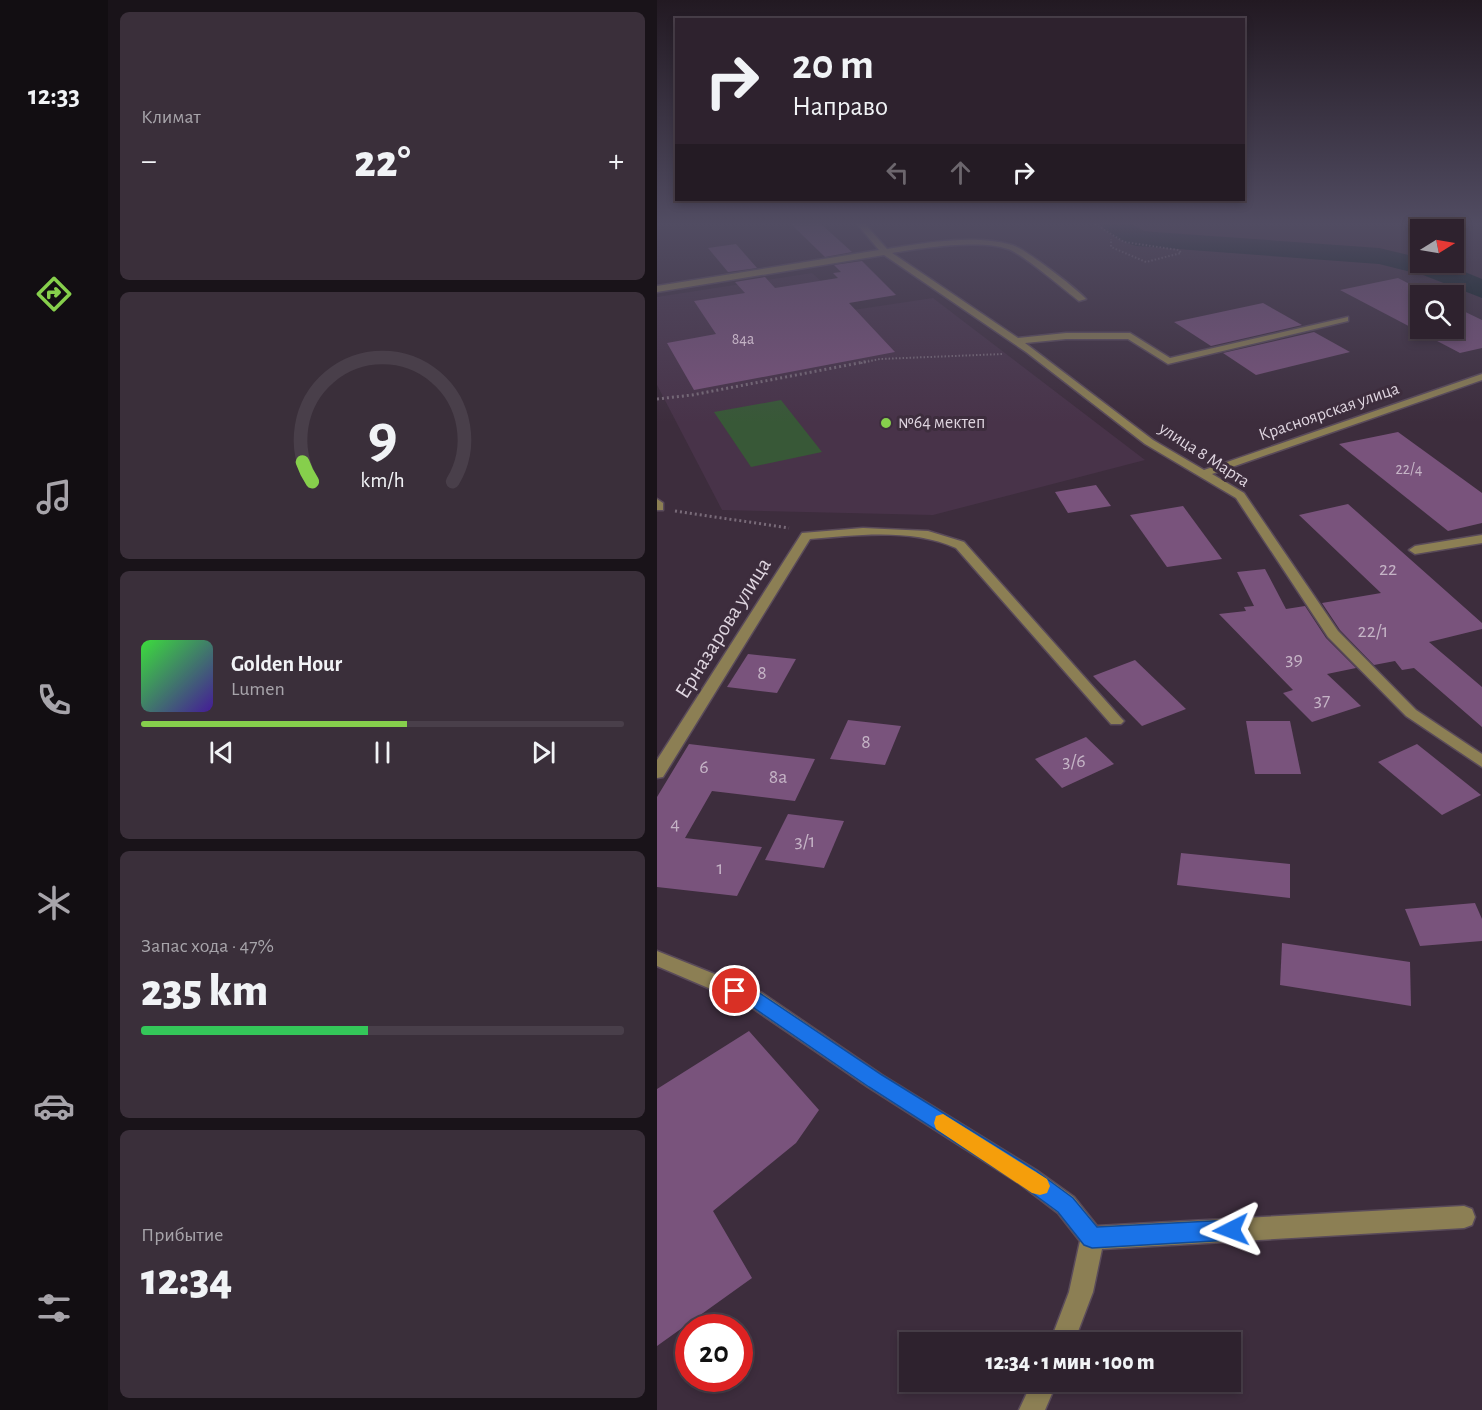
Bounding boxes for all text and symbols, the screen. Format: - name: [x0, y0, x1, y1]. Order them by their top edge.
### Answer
- icon: right: [693, 42, 771, 120]
- text: 20 m: [792, 44, 874, 86]
- text: 12:33: [28, 82, 80, 109]
- text: Направо: [792, 93, 888, 120]
- text: Климат: [141, 107, 201, 127]
- text: 22°: [354, 140, 411, 185]
- text: −: [141, 145, 157, 178]
- text: +: [608, 145, 624, 178]
- icon: left: [881, 156, 914, 189]
- icon: ahead: [944, 156, 977, 189]
- icon: right: [1007, 156, 1040, 189]
- north arrow: [1410, 219, 1464, 273]
- map controls: [1410, 219, 1464, 339]
- icon: directions: [33, 273, 75, 315]
- button: search: [1410, 285, 1464, 339]
- house number: 84а: [732, 331, 754, 347]
- street label: Красноярская улица: [1256, 380, 1402, 444]
- text: 9: [367, 407, 398, 469]
- place label: №64 мектеп: [898, 414, 985, 432]
- marker: №64 мектеп: [879, 416, 893, 430]
- street label: улица 8 Марта: [1155, 419, 1252, 491]
- house number: 22/4: [1396, 461, 1423, 477]
- text: km/h: [360, 471, 405, 492]
- icon: music: [33, 476, 75, 518]
- street label: Ерназарова улица: [671, 554, 775, 702]
- house number: 22: [1379, 559, 1397, 579]
- house number: 22/1: [1358, 621, 1388, 641]
- house number: 39: [1285, 649, 1303, 669]
- text: Golden Hour: [231, 653, 342, 675]
- house number: 8: [757, 663, 767, 683]
- icon: phone: [33, 679, 75, 721]
- text: Lumen: [231, 679, 285, 699]
- house number: 37: [1314, 690, 1330, 710]
- house number: 8: [861, 732, 871, 752]
- icon: previous: [205, 736, 238, 769]
- icon: pause: [366, 736, 399, 769]
- icon: next: [527, 736, 560, 769]
- house number: 3/6: [1062, 751, 1086, 771]
- house number: 6: [699, 757, 709, 777]
- house number: 8а: [769, 767, 787, 787]
- house number: 4: [670, 814, 680, 834]
- house number: 3/1: [795, 831, 815, 851]
- house number: 1: [717, 858, 723, 878]
- icon: climate: [33, 882, 75, 924]
- text: Запас хода · 47%: [141, 936, 274, 956]
- pin: [709, 965, 760, 1016]
- text: 235 km: [141, 969, 268, 1014]
- icon: arrive: [718, 974, 751, 1007]
- icon: car: [33, 1085, 75, 1127]
- position arrow: [1199, 1198, 1263, 1262]
- text: Прибытие: [141, 1225, 223, 1245]
- text: 12:34: [141, 1258, 232, 1303]
- icon: filters: [33, 1287, 75, 1329]
- speed limit sign: 20: [675, 1314, 753, 1392]
- text: 12:34 · 1 мин · 100 m: [985, 1351, 1155, 1373]

